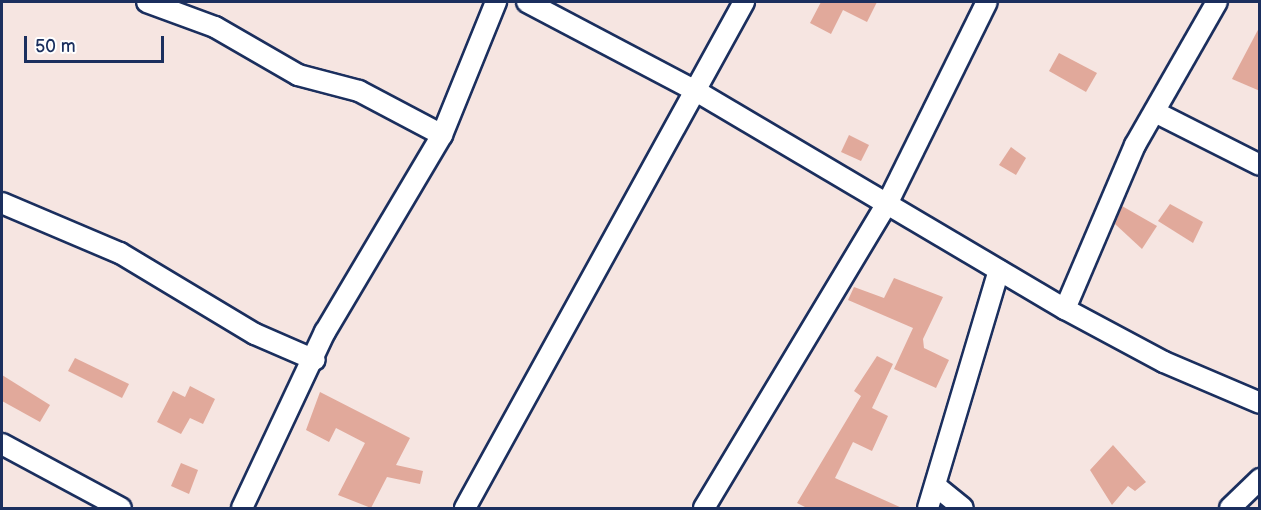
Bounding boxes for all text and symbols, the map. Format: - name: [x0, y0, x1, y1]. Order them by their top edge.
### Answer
- scale bar: [27, 24, 166, 62]
- text: 50 m: [35, 36, 76, 57]

